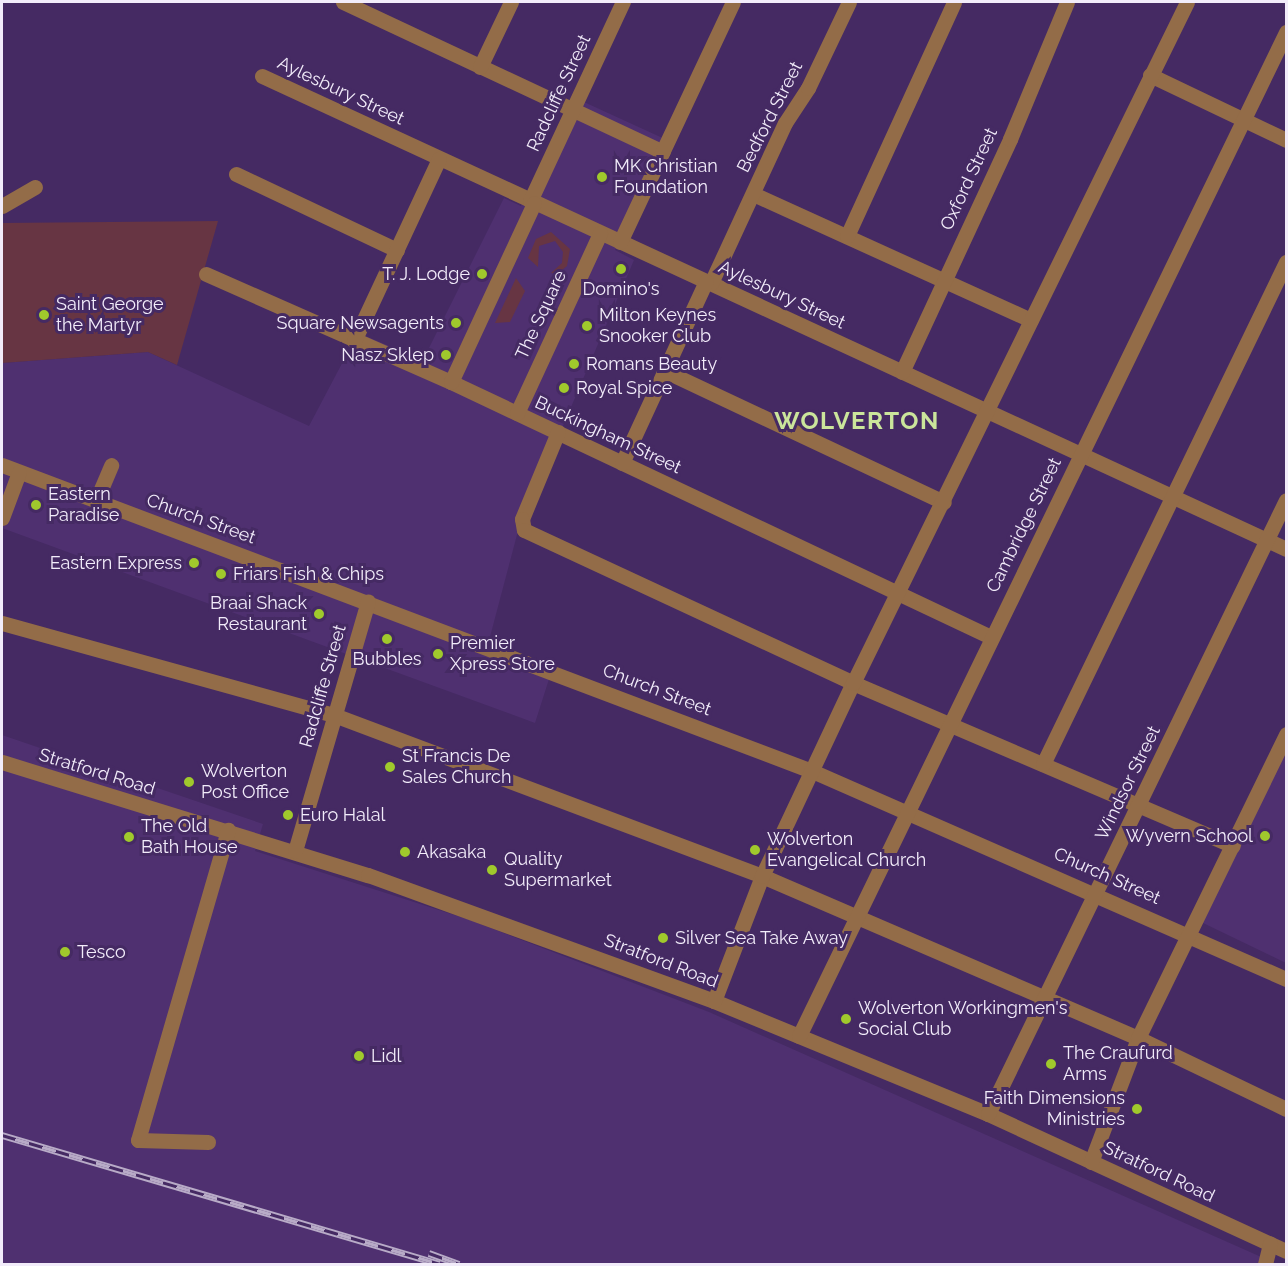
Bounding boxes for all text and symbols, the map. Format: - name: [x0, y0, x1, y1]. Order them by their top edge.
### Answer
- street label: Radcliffe Street: [522, 31, 596, 155]
- street label: Aylesbury Street: [274, 52, 408, 130]
- street label: Bedford Street: [733, 58, 807, 176]
- street label: Oxford Street: [936, 124, 1002, 234]
- place label: MK Christian Foundation: [614, 156, 718, 198]
- marker: MK Christian Foundation: [595, 170, 609, 184]
- street label: Aylesbury Street: [715, 256, 849, 334]
- marker: Domino's: [614, 262, 628, 276]
- place label: T. J. Lodge: [382, 263, 470, 285]
- marker: T. J. Lodge: [475, 267, 489, 281]
- street label: The Square: [511, 267, 571, 363]
- place label: Domino's: [582, 278, 660, 300]
- place label: Saint George the Martyr: [56, 294, 164, 336]
- place label: Milton Keynes Snooker Club: [599, 305, 716, 348]
- marker: Saint George the Martyr: [37, 308, 51, 322]
- place label: Square Newsagents: [277, 312, 444, 334]
- marker: Square Newsagents: [449, 316, 463, 330]
- marker: Milton Keynes Snooker Club: [580, 319, 594, 333]
- place label: Nasz Sklep: [341, 344, 434, 366]
- marker: Nasz Sklep: [439, 348, 453, 362]
- place label: Romans Beauty: [586, 353, 717, 375]
- marker: Romans Beauty: [567, 357, 581, 371]
- place label: Royal Spice: [576, 377, 673, 399]
- marker: Royal Spice: [557, 381, 571, 395]
- street label: Buckingham Street: [531, 392, 685, 478]
- district label: WOLVERTON: [774, 407, 940, 435]
- street label: Cambridge Street: [982, 454, 1066, 596]
- place label: Eastern Paradise: [48, 484, 119, 526]
- street label: Church Street: [144, 489, 258, 549]
- marker: Eastern Paradise: [29, 498, 43, 512]
- place label: Eastern Express: [50, 552, 182, 574]
- marker: Eastern Express: [187, 556, 201, 570]
- place label: Friars Fish & Chips: [233, 563, 384, 585]
- marker: Friars Fish & Chips: [214, 567, 228, 581]
- place label: Braai Shack Restaurant: [210, 593, 307, 636]
- marker: Braai Shack Restaurant: [312, 607, 326, 621]
- street label: Radcliffe Street: [295, 622, 351, 750]
- marker: Bubbles: [380, 632, 394, 646]
- place label: Premier Xpress Store: [450, 633, 555, 676]
- marker: Premier Xpress Store: [431, 647, 445, 661]
- place label: Bubbles: [352, 648, 422, 670]
- street label: Church Street: [600, 659, 714, 721]
- street label: Windsor Street: [1091, 722, 1165, 844]
- street label: Stratford Road: [36, 744, 158, 800]
- place label: St Francis De Sales Church: [402, 746, 511, 789]
- marker: St Francis De Sales Church: [383, 760, 397, 774]
- place label: Wolverton Post Office: [201, 761, 289, 804]
- marker: Wolverton Post Office: [182, 775, 196, 789]
- place label: Euro Halal: [300, 804, 385, 826]
- marker: Euro Halal: [281, 808, 295, 822]
- place label: The Old Bath House: [141, 816, 238, 858]
- place label: Wyvern School: [1126, 825, 1253, 847]
- place label: Wolverton Evangelical Church: [767, 829, 927, 872]
- marker: Wyvern School: [1258, 829, 1272, 843]
- marker: The Old Bath House: [122, 830, 136, 844]
- place label: Akasaka: [417, 841, 486, 863]
- marker: Wolverton Evangelical Church: [748, 843, 762, 857]
- street label: Church Street: [1050, 843, 1164, 909]
- marker: Akasaka: [398, 845, 412, 859]
- place label: Quality Supermarket: [504, 849, 612, 892]
- marker: Quality Supermarket: [485, 863, 499, 877]
- place label: Silver Sea Take Away: [675, 927, 849, 949]
- street label: Stratford Road: [601, 929, 721, 993]
- marker: Silver Sea Take Away: [656, 931, 670, 945]
- place label: Tesco: [77, 941, 126, 963]
- marker: Tesco: [58, 945, 72, 959]
- place label: Wolverton Workingmen's Social Club: [858, 998, 1068, 1040]
- marker: Wolverton Workingmen's Social Club: [839, 1012, 853, 1026]
- place label: The Craufurd Arms: [1063, 1043, 1173, 1086]
- place label: Lidl: [371, 1045, 402, 1067]
- marker: Lidl: [352, 1049, 366, 1063]
- marker: The Craufurd Arms: [1044, 1057, 1058, 1071]
- place label: Faith Dimensions Ministries: [984, 1088, 1125, 1130]
- marker: Faith Dimensions Ministries: [1130, 1102, 1144, 1116]
- street label: Stratford Road: [1100, 1137, 1218, 1207]

